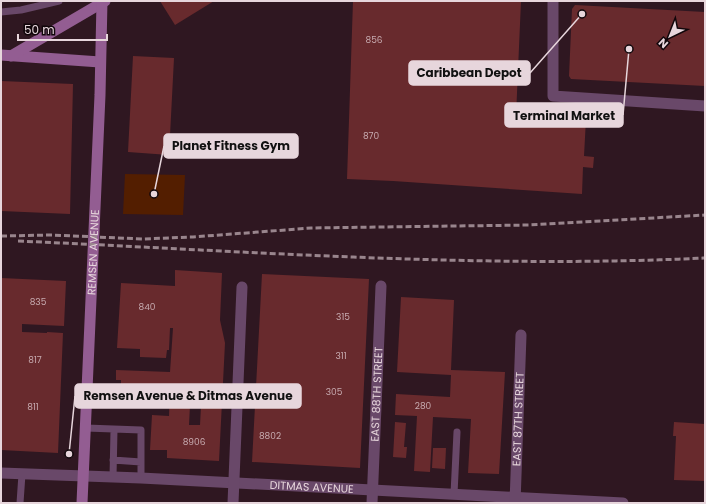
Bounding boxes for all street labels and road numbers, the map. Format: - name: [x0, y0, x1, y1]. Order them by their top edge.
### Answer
- street label: REMSEN AVENUE: [83, 209, 103, 296]
- street label: EAST 88TH STREET: [367, 346, 386, 442]
- street label: EAST 87TH STREET: [508, 372, 528, 466]
- street label: DITMAS AVENUE: [269, 477, 354, 497]

